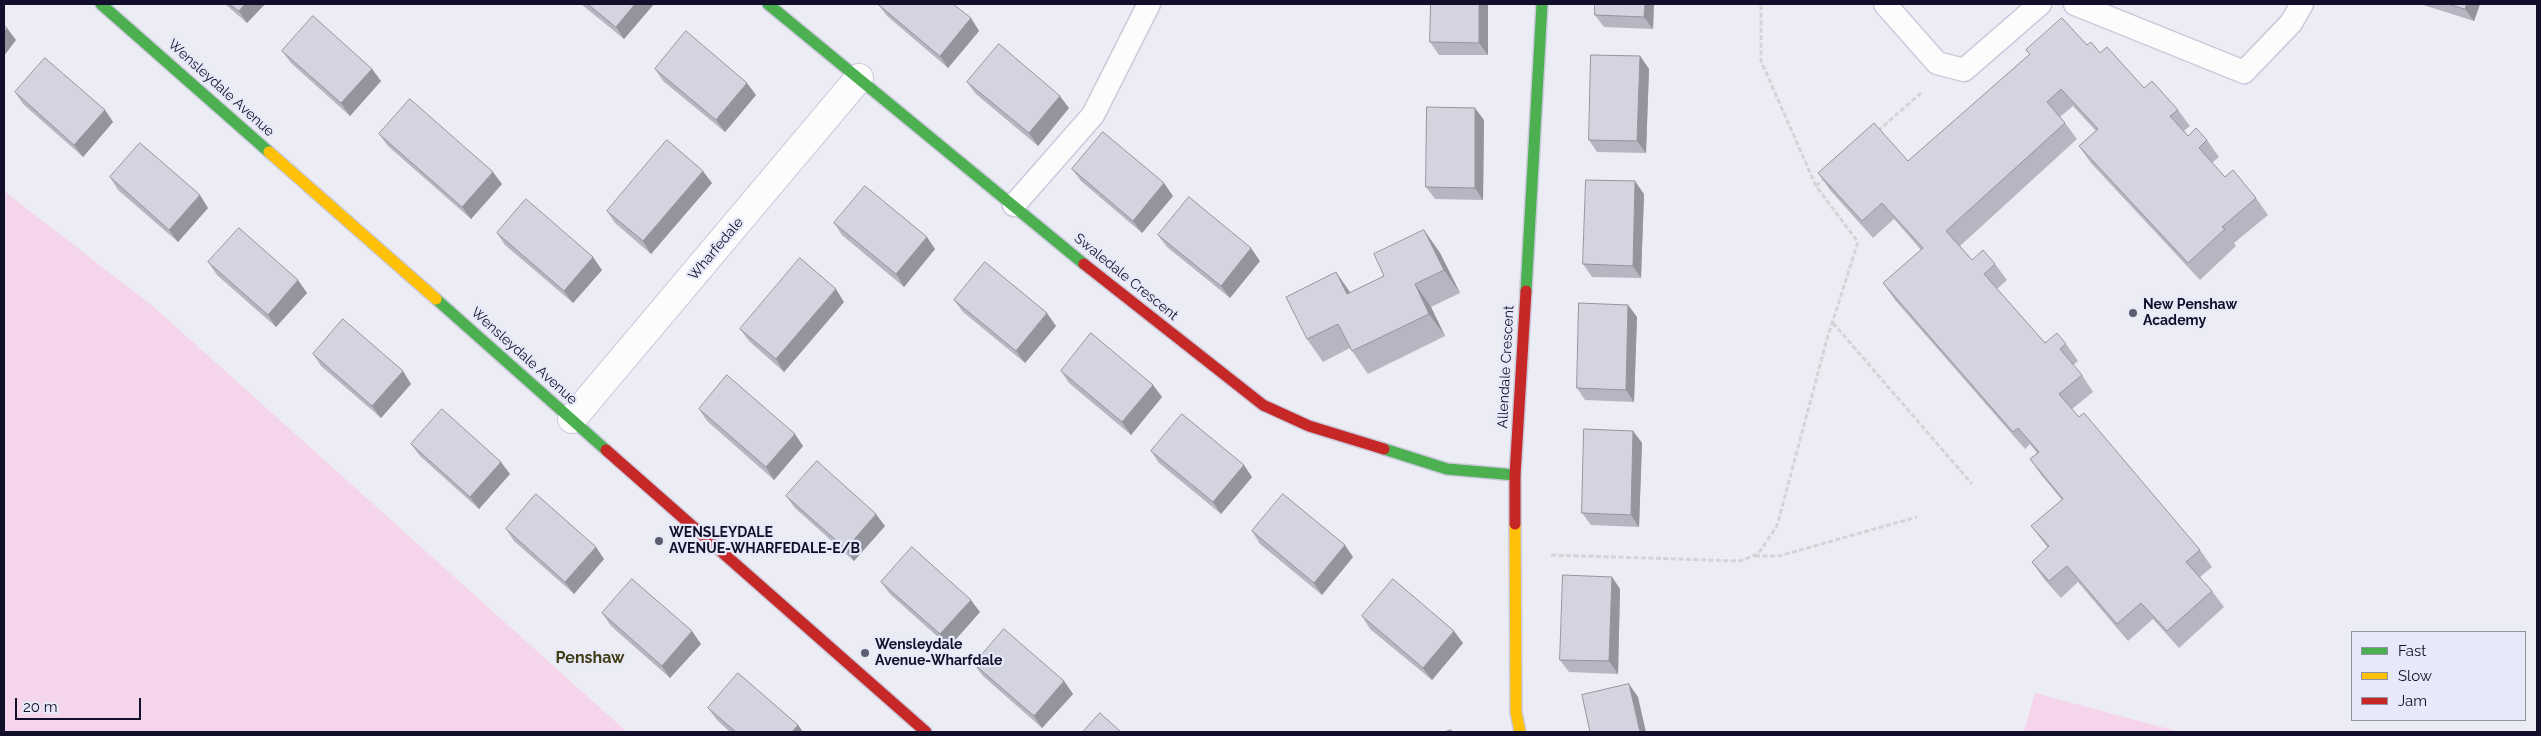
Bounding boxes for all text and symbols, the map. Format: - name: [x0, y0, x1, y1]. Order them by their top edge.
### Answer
- street label: Wensleydale Avenue: [164, 36, 278, 140]
- street label: Wharfedale: [685, 214, 747, 284]
- street label: Swaledale Crescent: [1071, 230, 1181, 324]
- place label: New Penshaw Academy: [2143, 297, 2237, 330]
- street label: Wensleydale Avenue: [467, 304, 581, 408]
- street label: Allendale Crescent: [1494, 305, 1518, 429]
- marker: New Penshaw Academy: [2127, 307, 2139, 319]
- place label: WENSLEYDALE AVENUE-WHARFEDALE-E/B: [669, 525, 860, 558]
- marker: WENSLEYDALE AVENUE-WHARFEDALE-E/B: [653, 535, 665, 547]
- legend: [2351, 631, 2526, 721]
- place label: Wensleydale Avenue-Wharfdale: [875, 637, 1002, 670]
- text: Fast: [2398, 642, 2426, 660]
- marker: Wensleydale Avenue-Wharfdale: [859, 647, 871, 659]
- district label: Penshaw: [556, 648, 624, 668]
- text: Slow: [2398, 667, 2432, 685]
- scale bar: [18, 688, 144, 720]
- text: Jam: [2398, 692, 2427, 710]
- text: 20 m: [23, 698, 58, 716]

